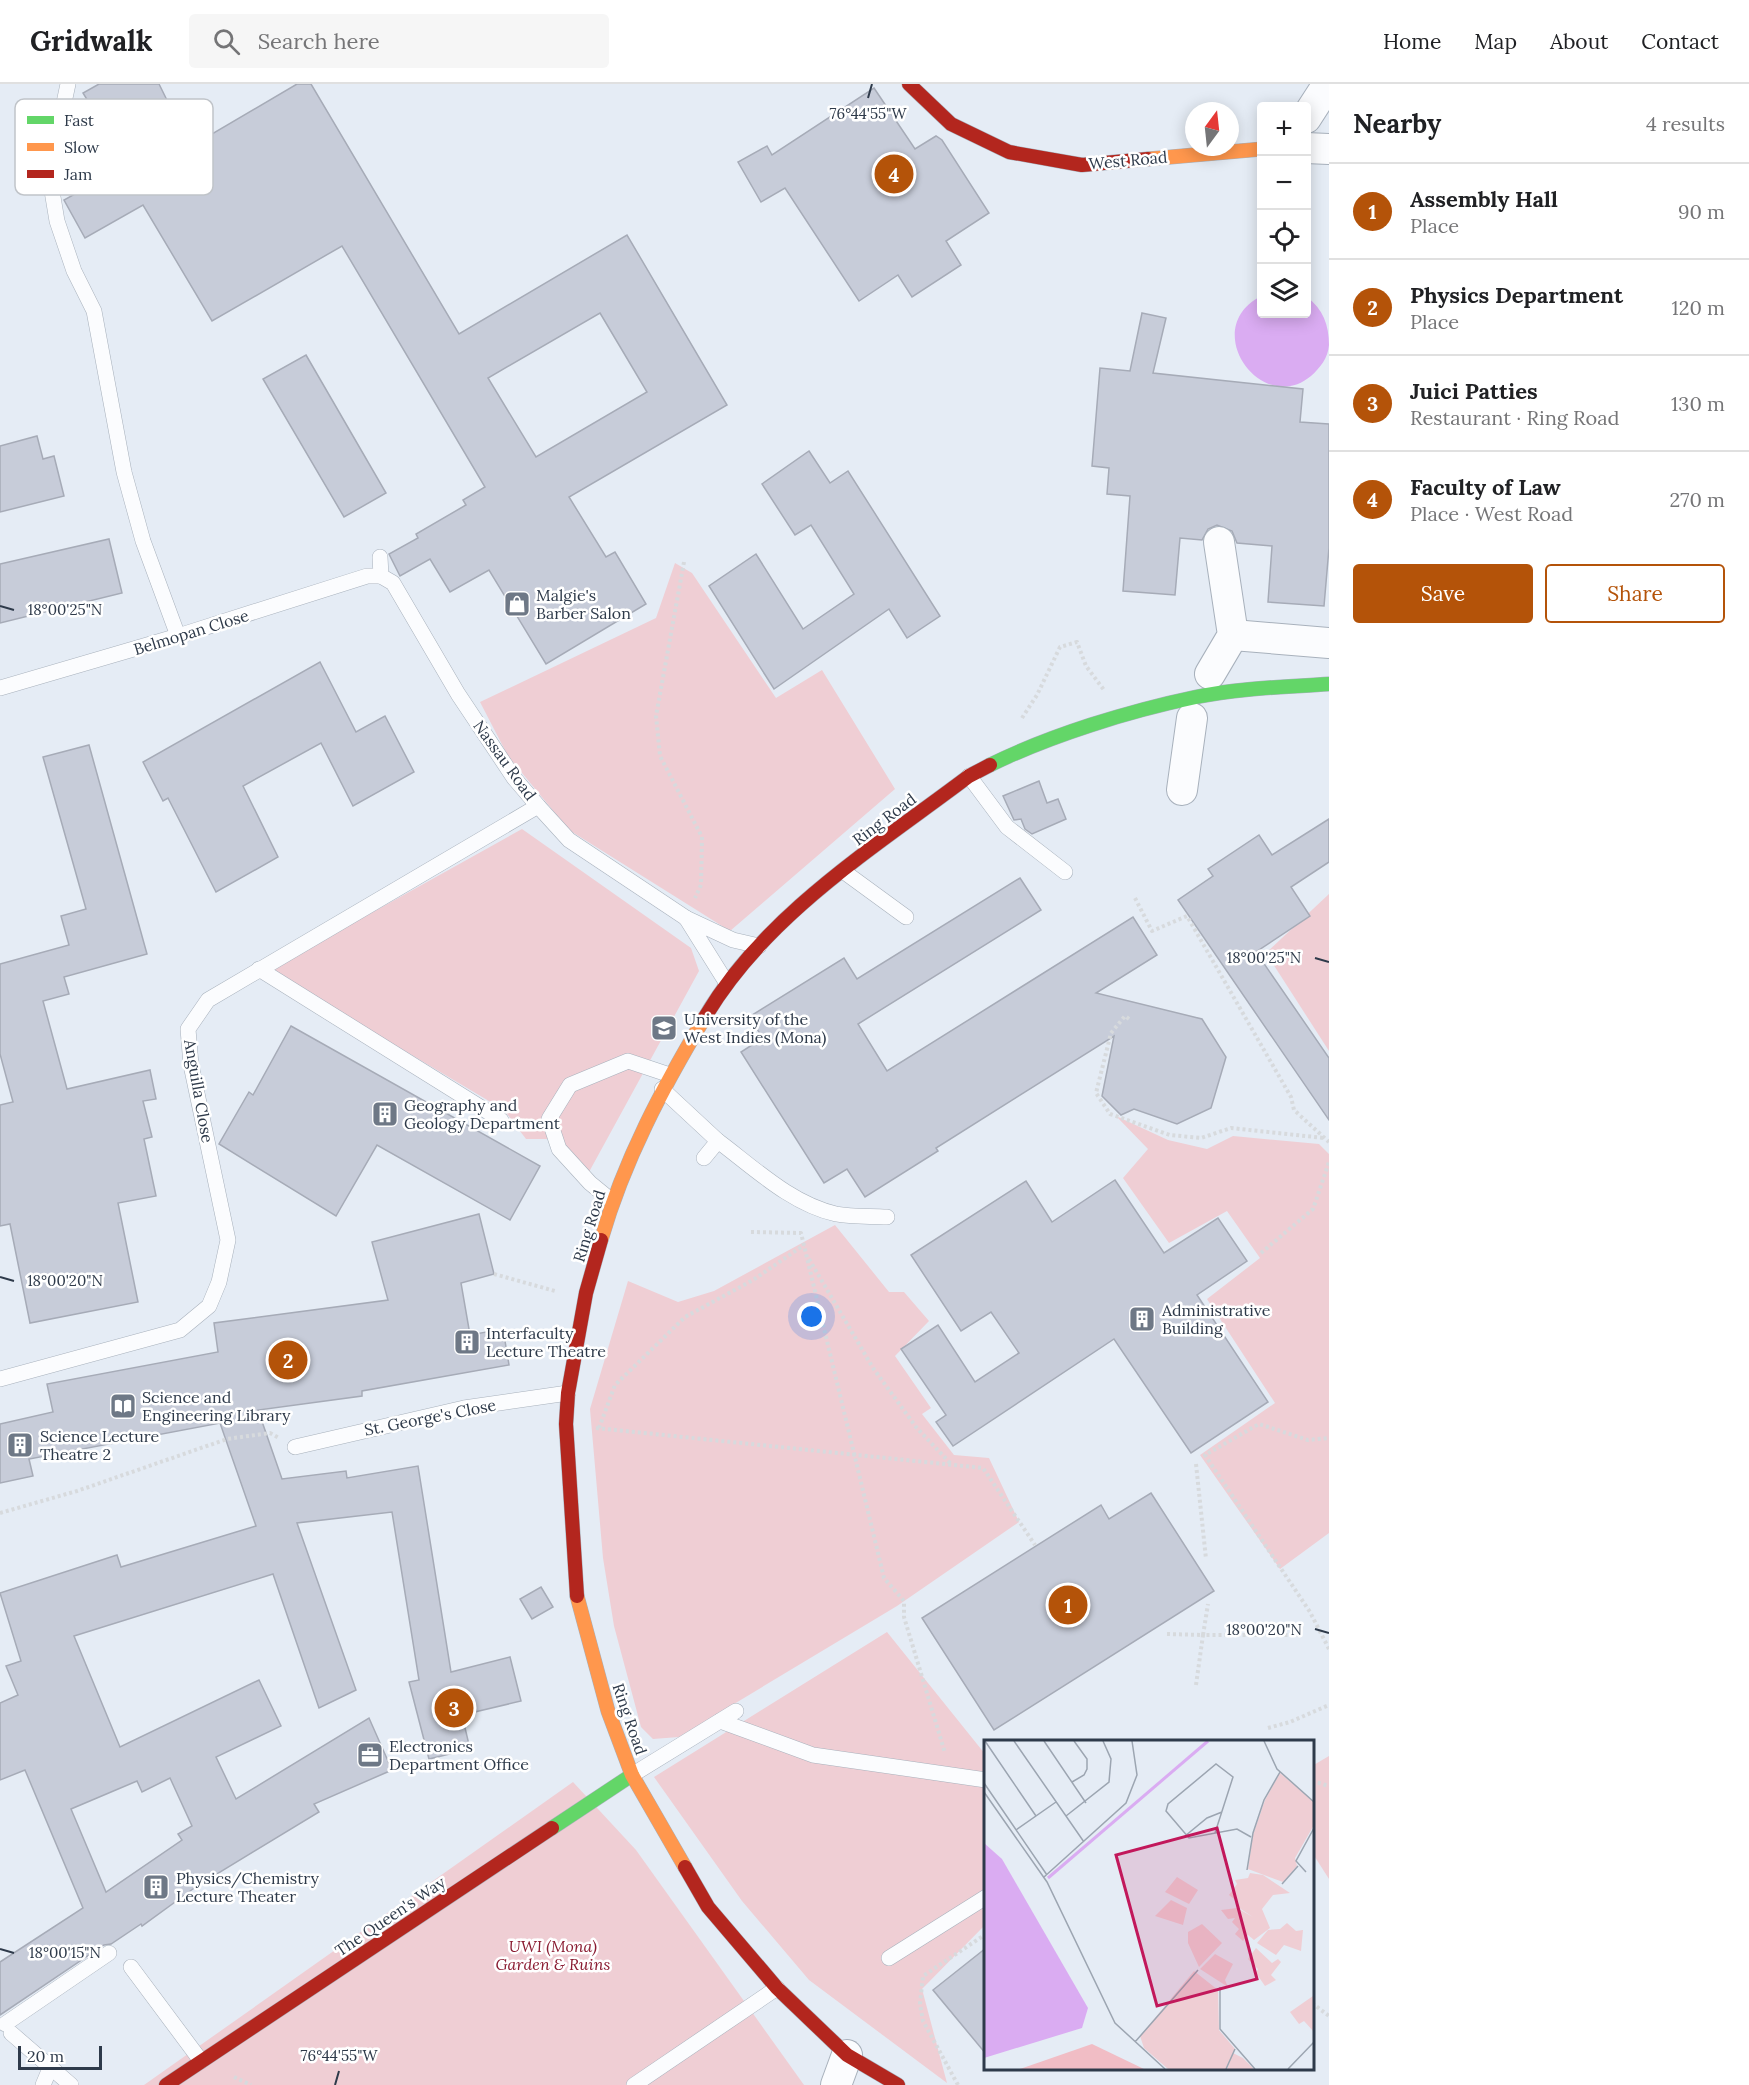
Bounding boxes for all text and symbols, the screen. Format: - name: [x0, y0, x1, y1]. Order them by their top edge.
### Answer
- search box: [189, 14, 609, 68]
- text: Gridwalk: [30, 23, 153, 59]
- icon: search: [210, 25, 243, 58]
- text: Search here: [258, 27, 380, 55]
- text: Home: [1383, 28, 1441, 55]
- text: Map: [1474, 28, 1517, 55]
- text: About: [1550, 28, 1608, 55]
- text: Contact: [1641, 28, 1719, 55]
- legend: [15, 99, 213, 195]
- north arrow: [1185, 102, 1239, 156]
- map controls: [1257, 102, 1311, 318]
- button: +: [1257, 102, 1311, 156]
- text: 76°44'55"W: [830, 104, 907, 123]
- text: Nearby: [1353, 107, 1441, 140]
- text: Fast: [64, 110, 95, 130]
- text: 4 results: [1646, 111, 1725, 136]
- text: Slow: [64, 137, 100, 157]
- street label: West Road: [1088, 147, 1169, 173]
- pin: 4: [874, 152, 914, 196]
- button: −: [1257, 156, 1311, 210]
- text: Jam: [63, 164, 92, 184]
- text: Assembly Hall: [1410, 185, 1558, 213]
- text: 1: [1368, 199, 1377, 224]
- text: 90 m: [1678, 199, 1725, 224]
- button: locate: [1257, 210, 1311, 264]
- text: Place: [1410, 213, 1459, 238]
- button: layers: [1257, 264, 1311, 318]
- text: Physics Department: [1410, 281, 1623, 309]
- text: 2: [1367, 295, 1378, 320]
- text: 120 m: [1671, 295, 1725, 320]
- text: Place: [1410, 309, 1459, 334]
- text: Juici Patties: [1410, 377, 1538, 405]
- text: 3: [1367, 391, 1378, 416]
- text: 130 m: [1671, 391, 1725, 416]
- text: Restaurant · Ring Road: [1410, 405, 1620, 430]
- text: Faculty of Law: [1410, 473, 1561, 501]
- text: 4: [1367, 487, 1378, 512]
- text: 270 m: [1669, 487, 1725, 512]
- text: Place · West Road: [1410, 501, 1573, 526]
- button: Save: [1353, 564, 1533, 623]
- button: Share: [1545, 564, 1725, 623]
- place label: Malgie's Barber Salon: [536, 585, 631, 623]
- shop icon: Malgie's Barber Salon: [502, 589, 532, 619]
- text: 18°00'25"N: [28, 600, 102, 619]
- street label: Belmopan Close: [131, 605, 251, 659]
- street label: Nassau Road: [469, 716, 541, 804]
- street label: Ring Road: [848, 788, 920, 849]
- text: 18°00'25"N: [1227, 948, 1301, 967]
- place label: University of the West Indies (Mona): [684, 1009, 826, 1048]
- school or university icon: University of the West Indies (Mona): [649, 1013, 679, 1043]
- street label: Anguilla Close: [180, 1037, 218, 1145]
- place label: Geography and Geology Department: [404, 1095, 561, 1133]
- building icon: Geography and Geology Department: [370, 1099, 400, 1129]
- street label: Ring Road: [569, 1187, 610, 1265]
- text: 18°00'20"N: [27, 1271, 103, 1290]
- place label: Administrative Building: [1161, 1300, 1271, 1338]
- your location: [797, 1302, 826, 1331]
- building icon: Administrative Building: [1127, 1304, 1157, 1334]
- place label: Interfaculty Lecture Theatre: [486, 1323, 606, 1361]
- building icon: Interfaculty Lecture Theatre: [452, 1327, 482, 1357]
- pin: 2: [268, 1338, 308, 1382]
- place label: Science and Engineering Library: [142, 1387, 291, 1425]
- library icon: Science and Engineering Library: [108, 1391, 138, 1421]
- street label: St. George's Close: [363, 1394, 498, 1440]
- place label: Science Lecture Theatre 2: [40, 1426, 160, 1464]
- building icon: Science Lecture Theatre 2: [5, 1430, 35, 1460]
- pin: 1: [1048, 1582, 1088, 1628]
- text: 18°00'20"N: [1226, 1620, 1302, 1639]
- street label: Ring Road: [608, 1681, 652, 1758]
- pin: 3: [434, 1686, 474, 1730]
- place label: Electronics Department Office: [389, 1736, 529, 1774]
- office icon: Electronics Department Office: [355, 1740, 385, 1770]
- inset map: [984, 1740, 1314, 2070]
- place label: Physics/Chemistry Lecture Theater: [176, 1868, 320, 1906]
- street label: The Queen's Way: [331, 1871, 449, 1960]
- building icon: Physics/Chemistry Lecture Theater: [141, 1872, 171, 1902]
- park label: UWI (Mona) Garden & Ruins: [496, 1936, 611, 1974]
- text: 18°00'15"N: [29, 1943, 101, 1962]
- scale bar: [18, 2043, 102, 2070]
- text: 20 m: [27, 2046, 64, 2066]
- text: 76°44'55"W: [301, 2046, 378, 2065]

